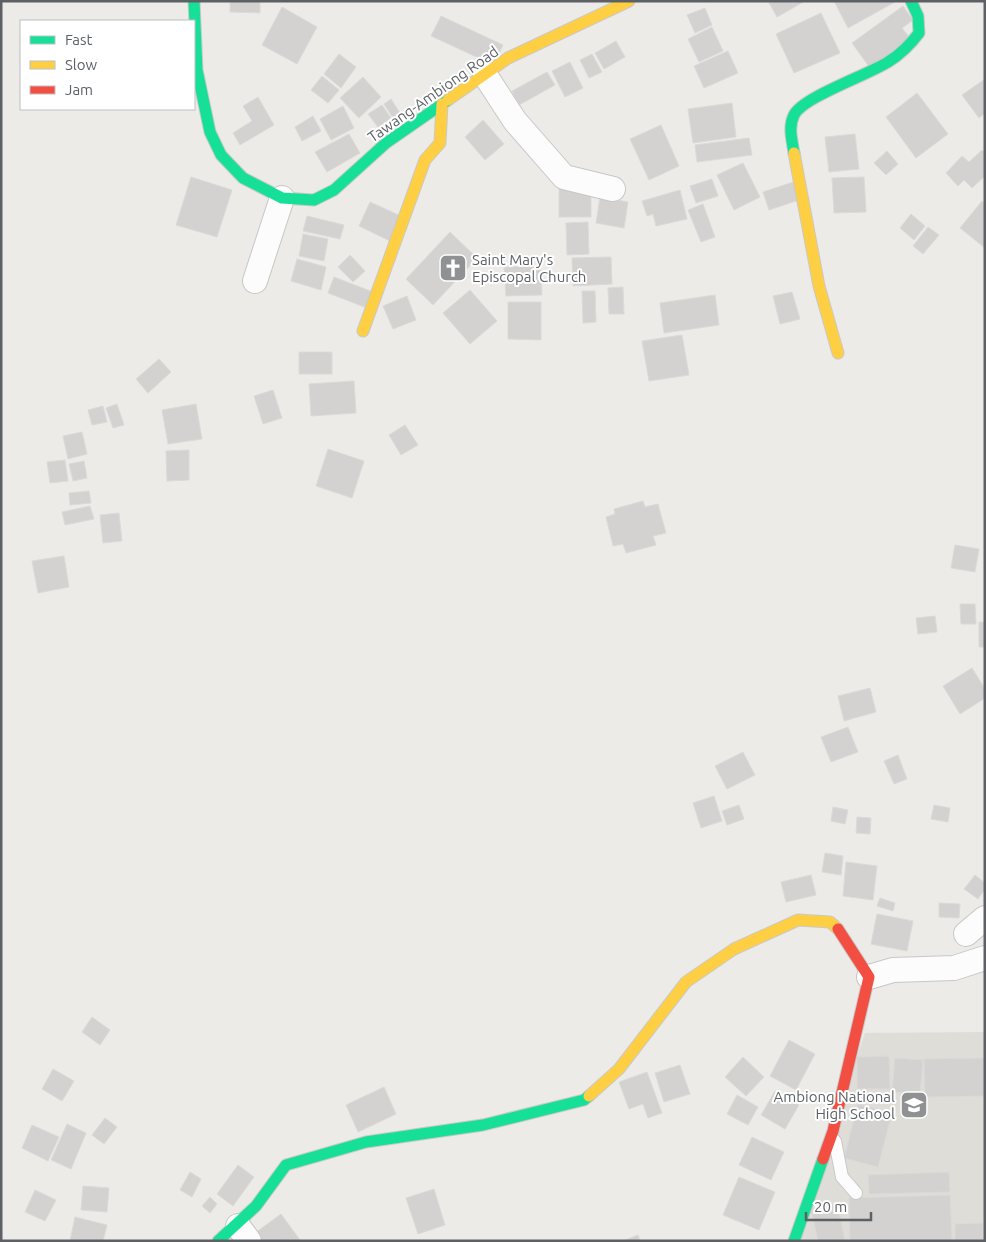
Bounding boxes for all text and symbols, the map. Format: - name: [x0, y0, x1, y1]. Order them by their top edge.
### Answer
- legend: [20, 20, 195, 110]
- text: Fast: [65, 31, 93, 48]
- street label: Tawang-Ambiong Road: [364, 42, 502, 146]
- text: Slow: [65, 56, 98, 73]
- text: Jam: [65, 81, 93, 98]
- place label: Saint Mary's Episcopal Church: [472, 251, 586, 285]
- church icon: Saint Mary's Episcopal Church: [438, 253, 468, 283]
- place label: Ambiong National High School: [774, 1088, 895, 1122]
- school or university icon: Ambiong National High School: [899, 1090, 929, 1120]
- scale bar: [806, 1190, 871, 1222]
- text: 20 m: [814, 1198, 847, 1215]

